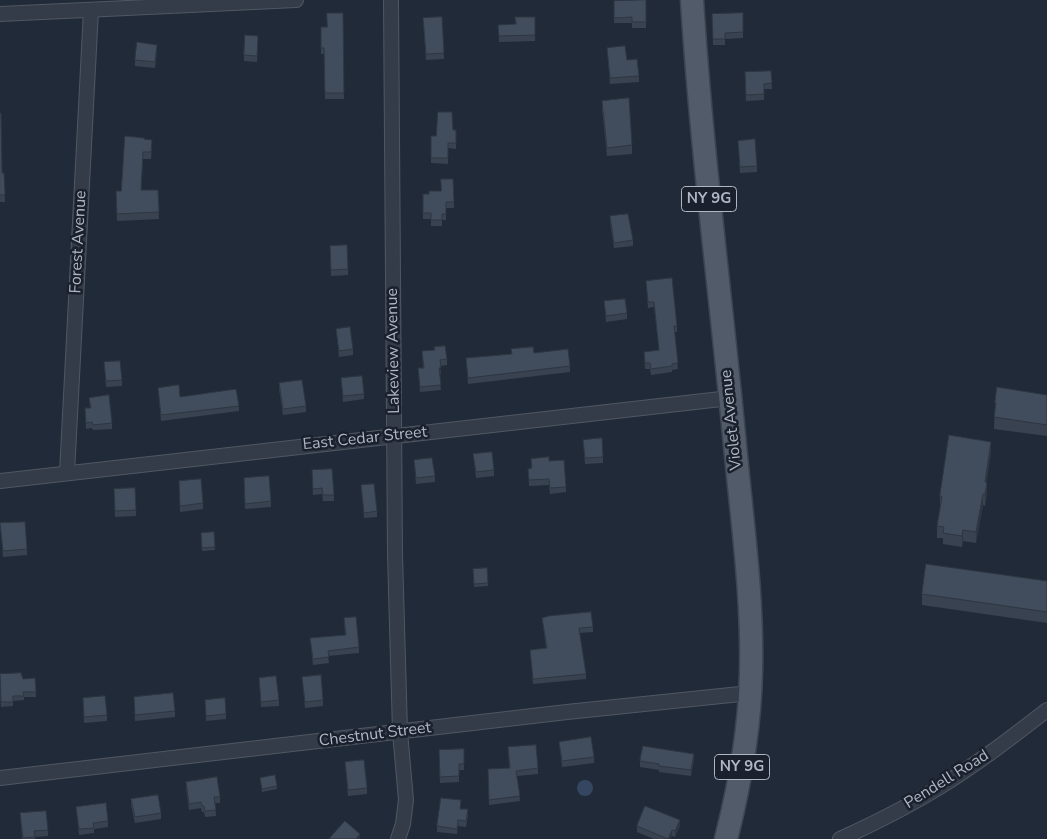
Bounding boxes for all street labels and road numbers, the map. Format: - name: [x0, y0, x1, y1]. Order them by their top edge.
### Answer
- road number: NY 9G: [682, 186, 736, 212]
- street label: Forest Avenue: [67, 190, 91, 294]
- street label: Lakeview Avenue: [383, 288, 405, 414]
- street label: Violet Avenue: [717, 369, 747, 471]
- street label: East Cedar Street: [302, 423, 428, 455]
- street label: Chestnut Street: [318, 719, 432, 751]
- street label: Pendell Road: [901, 746, 993, 814]
- road number: NY 9G: [714, 754, 770, 780]

